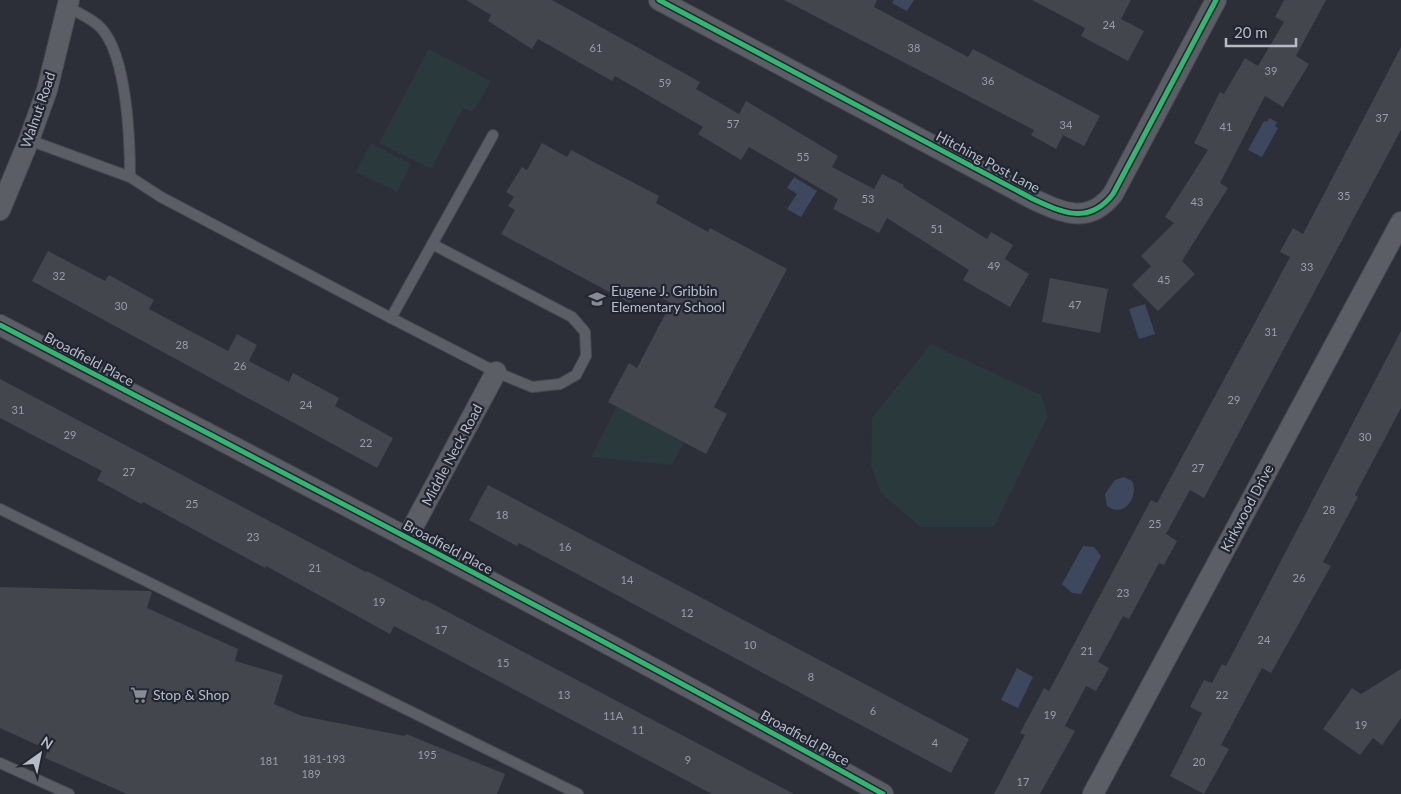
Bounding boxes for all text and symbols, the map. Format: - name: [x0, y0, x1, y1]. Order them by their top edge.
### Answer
- scale bar: [1226, 15, 1296, 47]
- house number: 24: [1103, 18, 1116, 31]
- text: 20 m: [1234, 23, 1268, 41]
- house number: 61: [590, 41, 602, 54]
- house number: 38: [908, 41, 920, 54]
- house number: 39: [1265, 64, 1277, 77]
- street label: Walnut Road: [17, 70, 58, 150]
- house number: 36: [982, 74, 994, 87]
- house number: 59: [659, 76, 671, 89]
- house number: 37: [1376, 111, 1388, 124]
- house number: 57: [727, 117, 739, 130]
- house number: 34: [1060, 118, 1073, 131]
- house number: 41: [1220, 120, 1232, 133]
- street label: Hitching Post Lane: [933, 127, 1043, 196]
- house number: 55: [797, 150, 809, 163]
- house number: 35: [1338, 189, 1350, 202]
- house number: 53: [862, 192, 874, 205]
- house number: 43: [1191, 195, 1203, 208]
- house number: 51: [931, 222, 943, 235]
- house number: 49: [988, 259, 1000, 272]
- house number: 33: [1301, 260, 1313, 273]
- house number: 32: [53, 269, 65, 282]
- house number: 45: [1158, 273, 1170, 286]
- place label: Eugene J. Gribbin Elementary School: [611, 282, 725, 315]
- school or university icon: Eugene J. Gribbin Elementary School: [587, 289, 607, 309]
- house number: 47: [1069, 298, 1081, 311]
- house number: 30: [115, 299, 128, 312]
- house number: 31: [1265, 325, 1277, 338]
- street label: Broadfield Place: [41, 328, 137, 389]
- house number: 28: [176, 338, 188, 351]
- house number: 26: [234, 359, 246, 372]
- house number: 29: [1228, 393, 1240, 406]
- house number: 24: [300, 398, 313, 411]
- street label: Middle Neck Road: [418, 401, 485, 508]
- house number: 31: [12, 403, 24, 416]
- house number: 29: [64, 428, 76, 441]
- house number: 30: [1359, 430, 1372, 443]
- house number: 22: [360, 436, 372, 449]
- house number: 27: [1192, 461, 1204, 474]
- street label: Kirkwood Drive: [1216, 461, 1277, 554]
- house number: 27: [123, 465, 135, 478]
- house number: 25: [186, 497, 198, 510]
- house number: 28: [1323, 503, 1335, 516]
- house number: 18: [496, 508, 508, 521]
- street label: Broadfield Place: [400, 516, 496, 577]
- house number: 25: [1149, 517, 1161, 530]
- house number: 23: [247, 530, 259, 543]
- house number: 16: [559, 540, 571, 553]
- house number: 21: [309, 561, 321, 574]
- house number: 26: [1293, 571, 1305, 584]
- house number: 14: [621, 573, 634, 586]
- house number: 23: [1117, 586, 1129, 599]
- house number: 19: [373, 595, 385, 608]
- house number: 12: [681, 606, 693, 619]
- house number: 17: [435, 623, 447, 636]
- house number: 24: [1258, 633, 1271, 646]
- house number: 10: [744, 638, 757, 651]
- house number: 21: [1081, 644, 1093, 657]
- house number: 15: [497, 656, 509, 669]
- house number: 8: [808, 670, 814, 683]
- supermarket icon: Stop & Shop: [129, 685, 149, 705]
- place label: Stop & Shop: [153, 686, 229, 703]
- house number: 13: [558, 688, 570, 701]
- house number: 22: [1216, 688, 1228, 701]
- house number: 6: [870, 704, 876, 717]
- street label: Broadfield Place: [758, 706, 853, 769]
- house number: 19: [1044, 708, 1056, 721]
- house number: 11A: [603, 709, 624, 722]
- house number: 19: [1355, 718, 1367, 731]
- house number: 11: [632, 723, 644, 736]
- north arrow: [15, 729, 65, 779]
- text: N: [38, 733, 57, 753]
- house number: 4: [932, 736, 939, 749]
- house number: 195: [417, 748, 437, 761]
- house number: 181-193: [303, 752, 345, 765]
- house number: 9: [685, 753, 691, 766]
- house number: 181: [259, 754, 279, 767]
- house number: 20: [1193, 755, 1206, 768]
- house number: 189: [301, 767, 321, 780]
- house number: 17: [1017, 775, 1029, 788]

